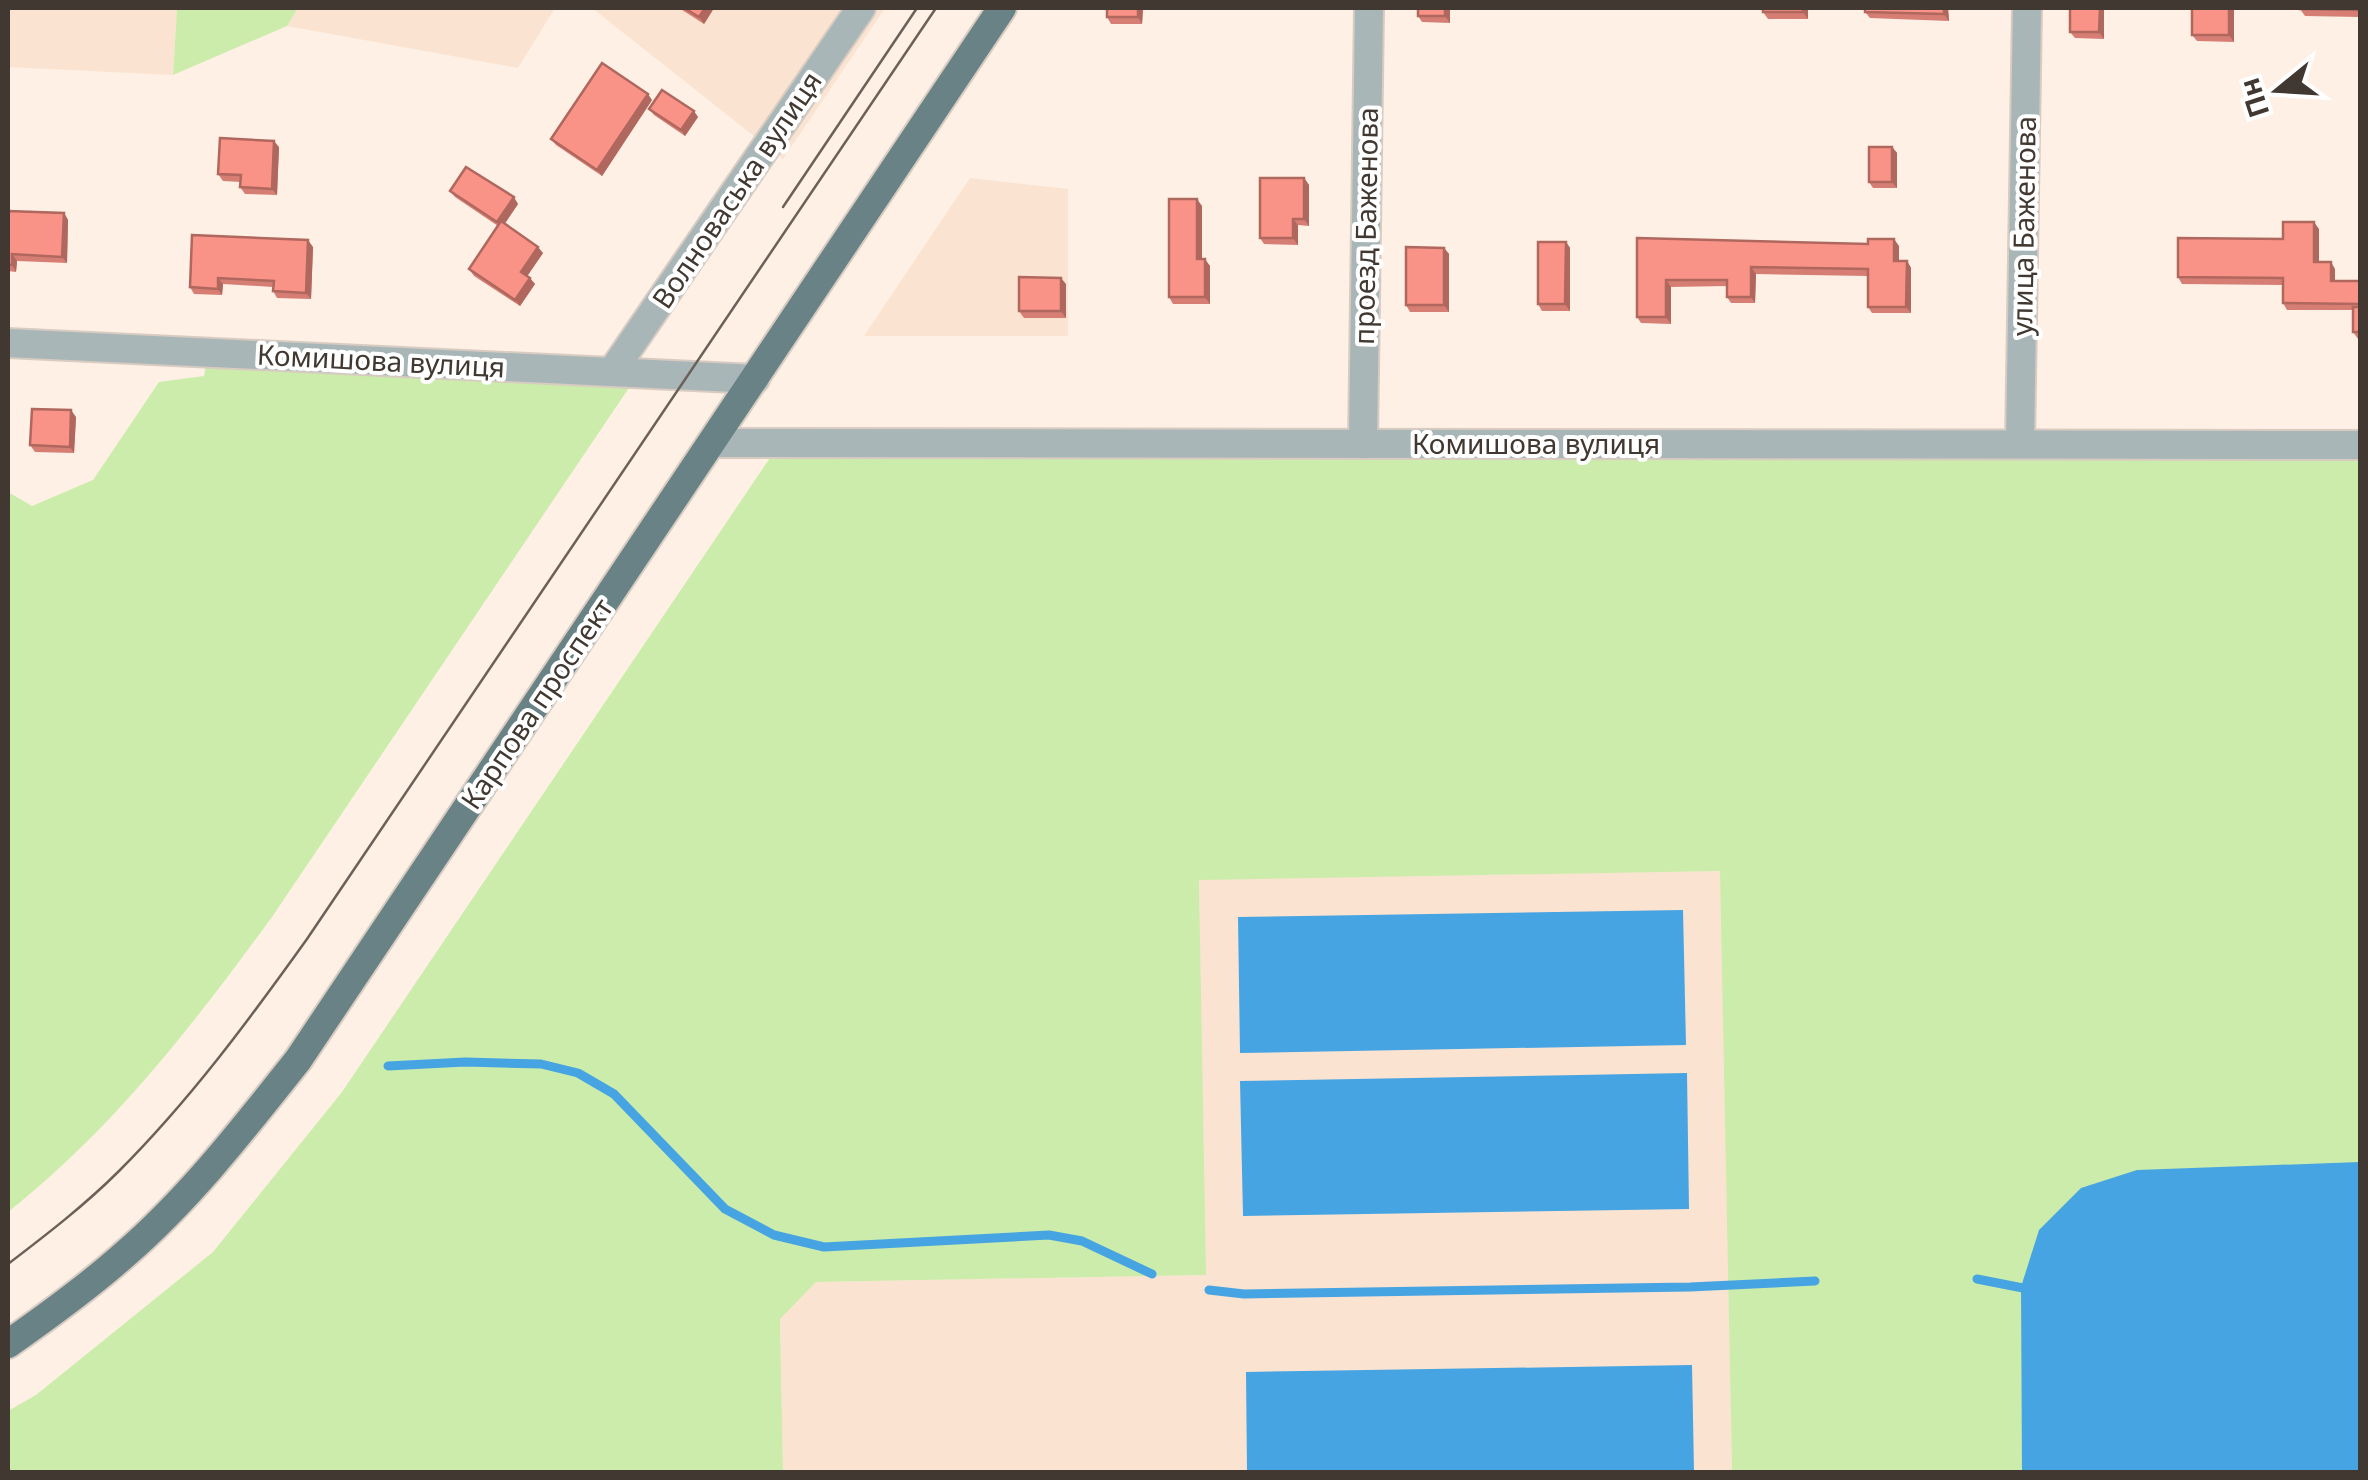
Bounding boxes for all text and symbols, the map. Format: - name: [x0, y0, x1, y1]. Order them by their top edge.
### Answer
- north arrow: [2228, 40, 2328, 140]
- street label: Волноваська вулиця: [643, 64, 830, 315]
- text: Пн: [2229, 73, 2277, 123]
- street label: проезд Баженова: [1344, 107, 1386, 345]
- street label: улица Баженова: [2002, 116, 2044, 336]
- street label: Комишова вулиця: [256, 335, 506, 385]
- street label: Комишова вулиця: [1412, 424, 1660, 462]
- street label: Карпова проспект: [451, 591, 621, 816]

